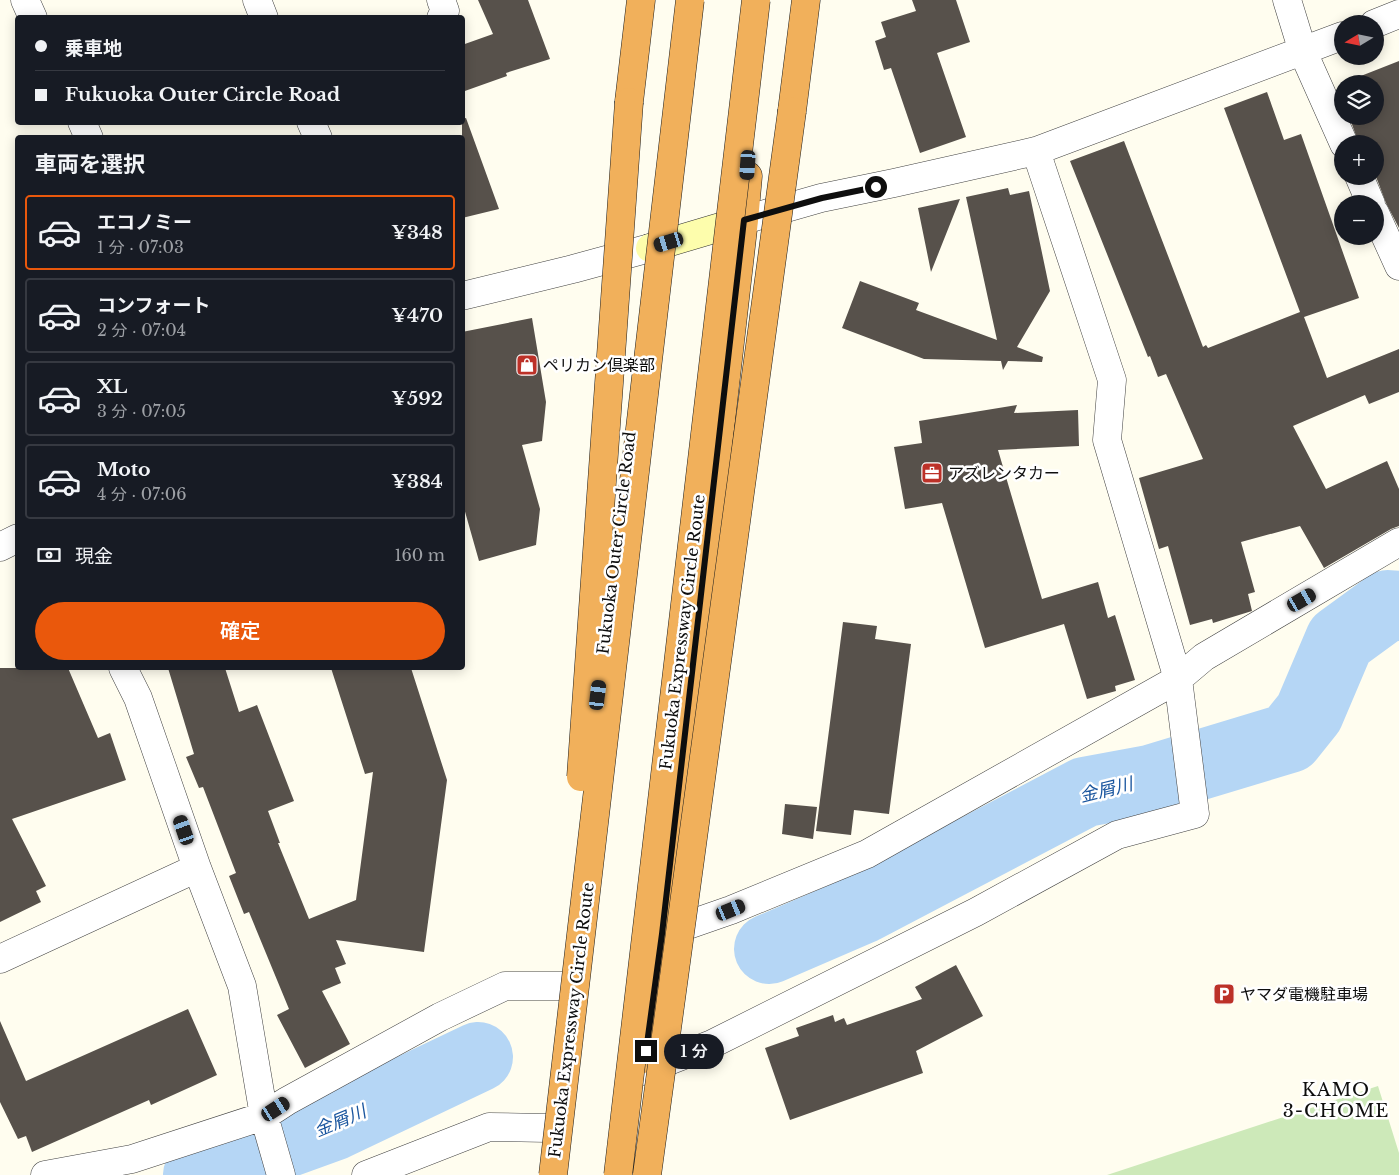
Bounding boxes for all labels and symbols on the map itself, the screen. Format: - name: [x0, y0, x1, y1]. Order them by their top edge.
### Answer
- north arrow: [1334, 15, 1384, 65]
- car: [739, 150, 756, 180]
- route start: [865, 176, 887, 198]
- car: [652, 230, 685, 254]
- shop icon: ペリカン倶楽部: [515, 353, 539, 377]
- place label: ペリカン倶楽部: [543, 355, 655, 375]
- street label: Fukuoka Outer Circle Road: [592, 430, 640, 656]
- office icon: アズレンタカー: [920, 461, 944, 485]
- place label: アズレンタカー: [948, 463, 1060, 483]
- street label: Fukuoka Expressway Circle Route: [655, 493, 709, 771]
- car: [1285, 586, 1318, 614]
- car: [588, 679, 607, 711]
- water label: 金屑川: [1077, 772, 1137, 807]
- car: [172, 813, 195, 847]
- street label: Fukuoka Expressway Circle Route: [544, 881, 598, 1159]
- car: [714, 897, 747, 923]
- parking icon: ヤマダ電機駐車場: [1212, 982, 1236, 1006]
- place label: ヤマダ電機駐車場: [1240, 984, 1368, 1004]
- callout: 1 分: [664, 1034, 724, 1068]
- route end: [635, 1040, 657, 1062]
- district label: KAMO 3-CHOME: [1283, 1079, 1389, 1122]
- car: [259, 1095, 292, 1123]
- water label: 金屑川: [311, 1100, 371, 1142]

